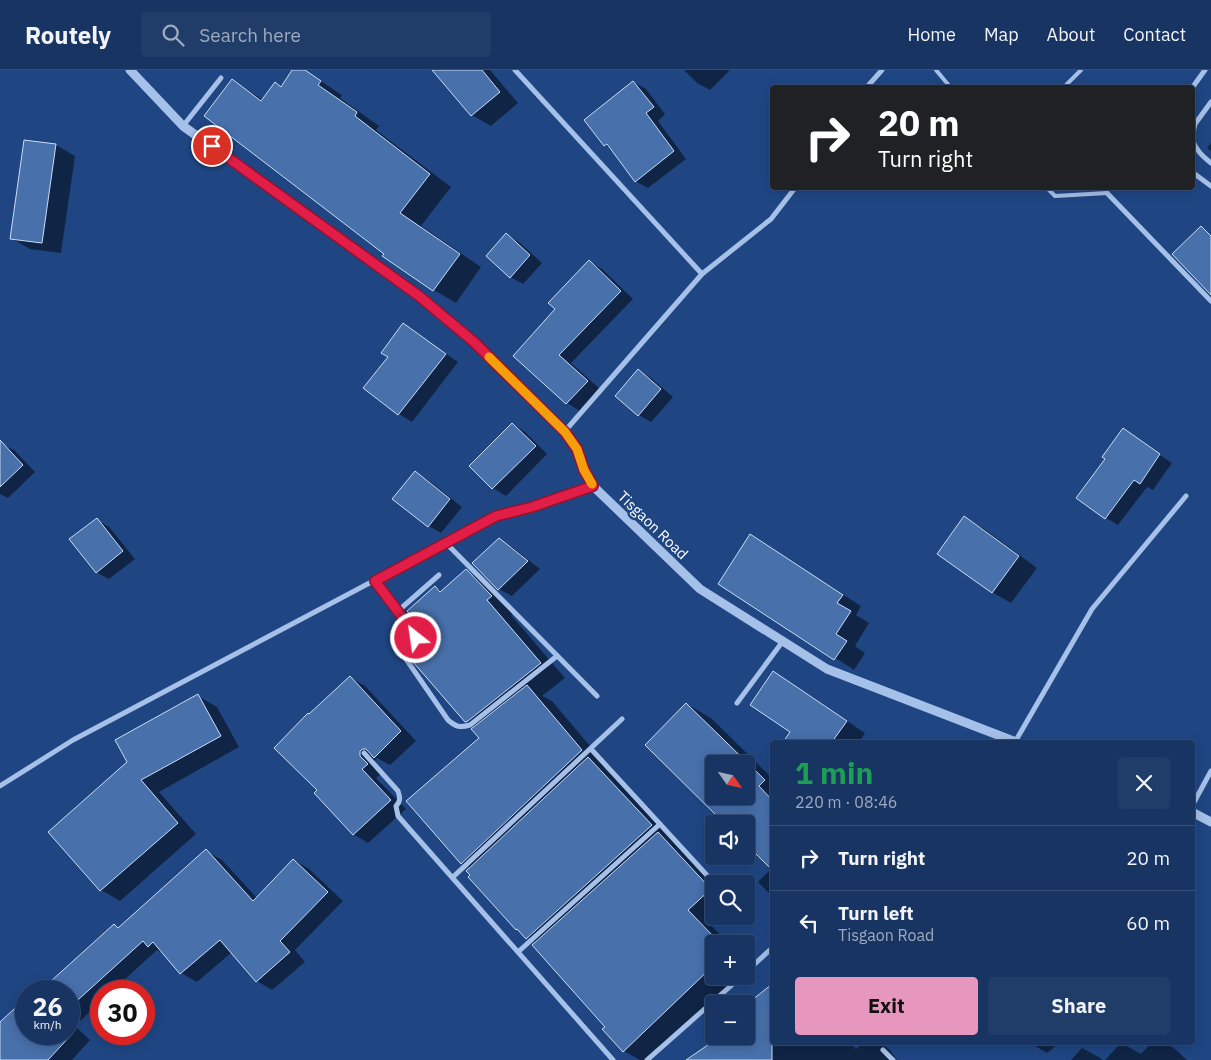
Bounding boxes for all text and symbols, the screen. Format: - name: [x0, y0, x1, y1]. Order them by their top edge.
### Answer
- search box: [141, 12, 491, 57]
- text: Routely: [25, 19, 111, 51]
- icon: search: [159, 21, 187, 49]
- text: Search here: [199, 23, 301, 47]
- text: Home: [908, 23, 956, 46]
- text: Map: [984, 23, 1019, 46]
- text: About: [1047, 23, 1095, 46]
- text: Contact: [1123, 23, 1186, 46]
- text: 20 m: [878, 100, 960, 146]
- icon: right: [795, 105, 860, 170]
- pin: [191, 125, 233, 167]
- icon: arrive: [198, 132, 226, 160]
- text: Turn right: [878, 144, 973, 173]
- street label: Tisgaon Road: [614, 487, 692, 563]
- position arrow: [389, 611, 441, 663]
- text: 1 min: [795, 753, 873, 792]
- north arrow: [705, 755, 755, 805]
- map controls: [705, 755, 755, 1045]
- button: close: [1118, 757, 1170, 809]
- text: 220 m · 08:46: [795, 792, 897, 812]
- button: sound: [705, 815, 755, 865]
- icon: right: [795, 844, 823, 872]
- text: Turn right: [838, 846, 925, 870]
- text: 20 m: [1126, 846, 1170, 870]
- button: search: [705, 875, 755, 925]
- text: Turn left: [838, 901, 914, 925]
- icon: left: [795, 909, 823, 937]
- text: 60 m: [1126, 911, 1170, 935]
- text: Tisgaon Road: [838, 925, 934, 945]
- button: +: [705, 935, 755, 985]
- button: Exit: [795, 977, 978, 1035]
- button: Share: [988, 977, 1170, 1035]
- speed limit sign: 30: [90, 980, 155, 1045]
- text: 26: [32, 990, 63, 1023]
- button: −: [705, 995, 755, 1045]
- text: km/h: [33, 1017, 62, 1032]

